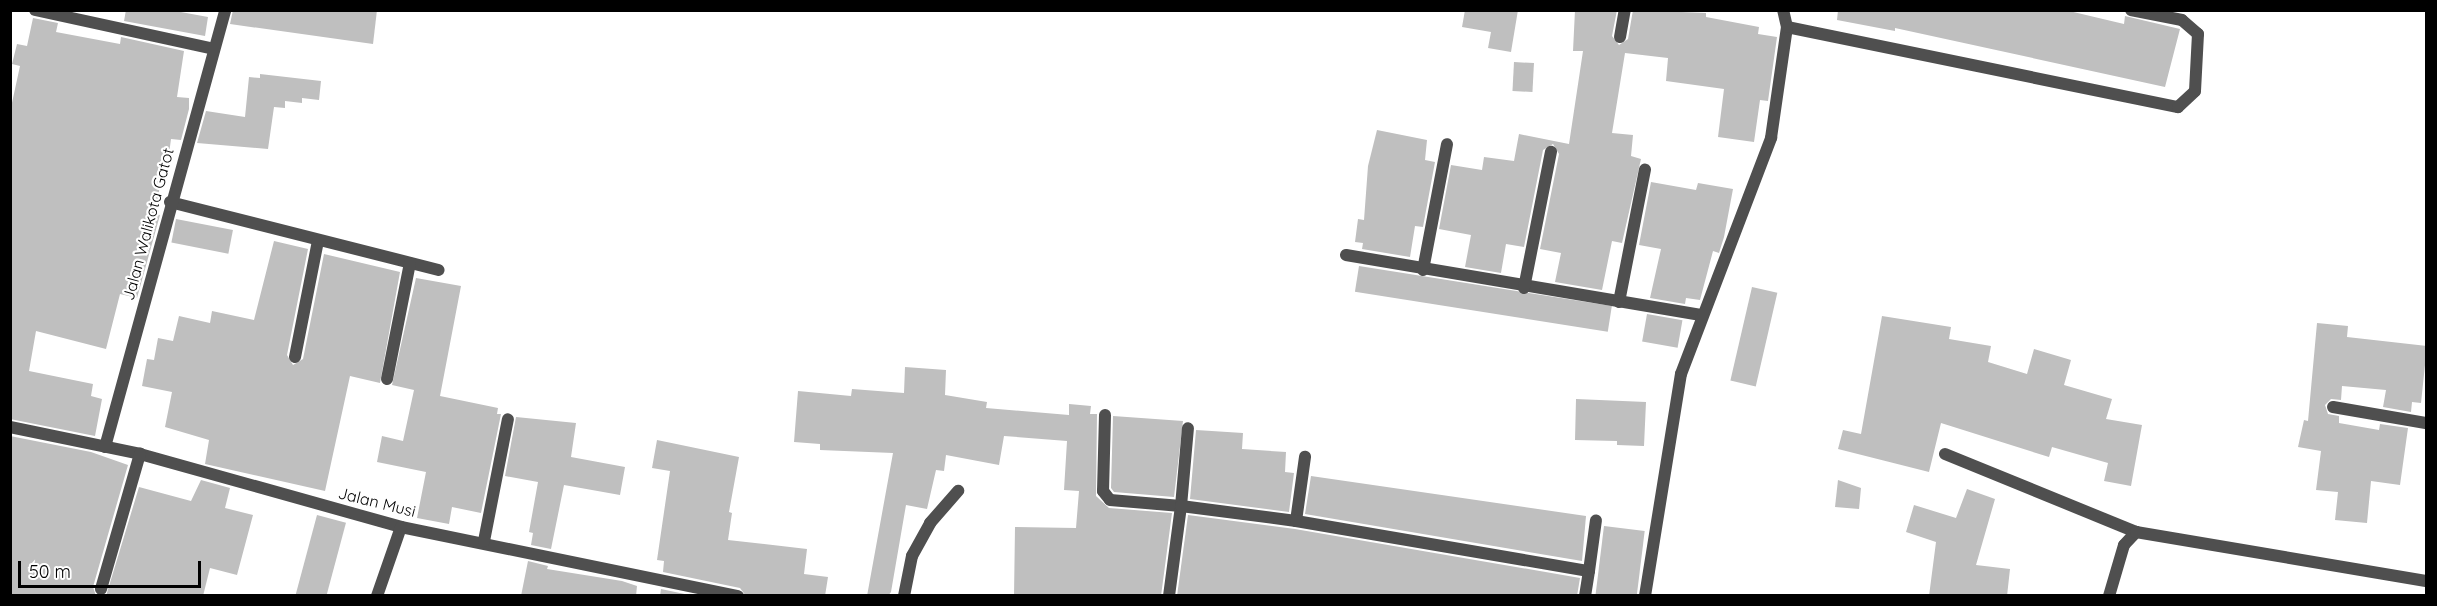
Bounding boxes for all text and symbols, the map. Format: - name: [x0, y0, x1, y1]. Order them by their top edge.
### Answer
- street label: Jalan Walikota Gatot: [118, 146, 178, 302]
- street label: Jalan Musi: [336, 483, 418, 521]
- scale bar: [21, 549, 204, 587]
- text: 50 m: [29, 560, 71, 583]

